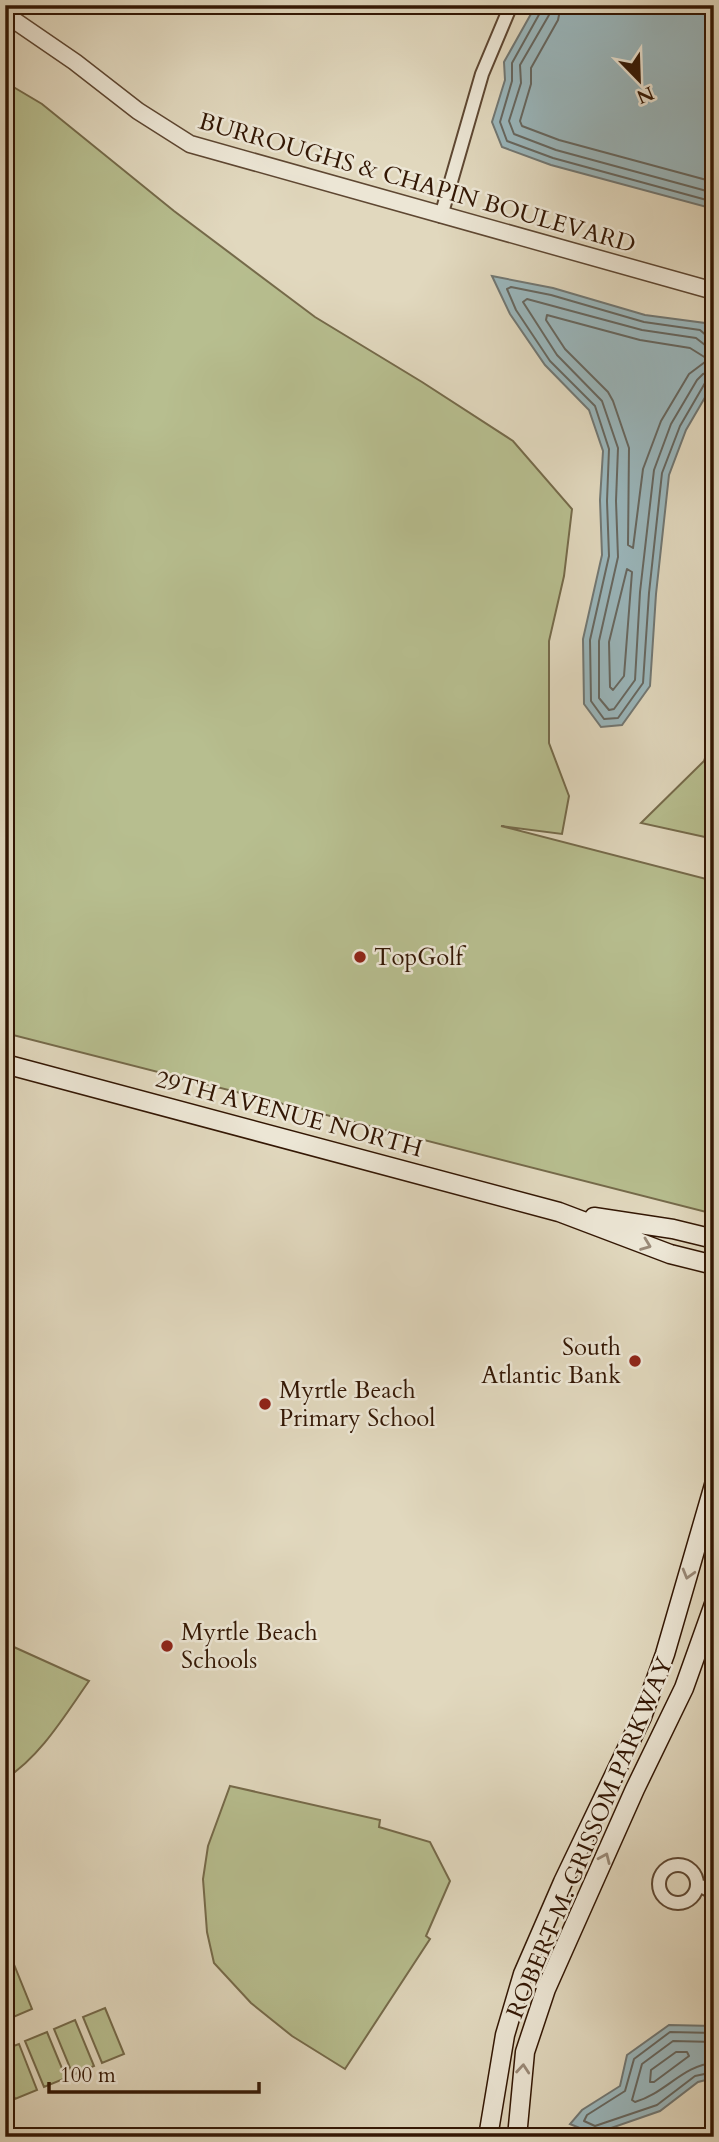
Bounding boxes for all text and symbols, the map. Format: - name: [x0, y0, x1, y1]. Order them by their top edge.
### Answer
- north arrow: [604, 46, 674, 116]
- text: N: [632, 80, 658, 110]
- street label: BURROUGHS & CHAPIN BOULEVARD: [195, 105, 639, 261]
- place label: TopGolf: [374, 941, 466, 974]
- marker: TopGolf: [352, 949, 368, 965]
- street label: 29TH AVENUE NORTH: [152, 1062, 426, 1166]
- one-way arrow: [639, 1236, 651, 1250]
- place label: South Atlantic Bank: [481, 1331, 621, 1392]
- marker: South Atlantic Bank: [627, 1353, 643, 1369]
- place label: Myrtle Beach Primary School: [279, 1374, 435, 1435]
- marker: Myrtle Beach Primary School: [257, 1396, 273, 1412]
- one-way arrow: [682, 1568, 697, 1580]
- place label: Myrtle Beach Schools: [181, 1616, 318, 1677]
- marker: Myrtle Beach Schools: [159, 1638, 175, 1654]
- street label: ROBERT M. GRISSOM PARKWAY: [499, 1652, 681, 2024]
- one-way arrow: [597, 1852, 611, 1865]
- scale bar: [49, 2051, 259, 2095]
- text: 100 m: [60, 2061, 116, 2090]
- one-way arrow: [516, 2063, 531, 2075]

